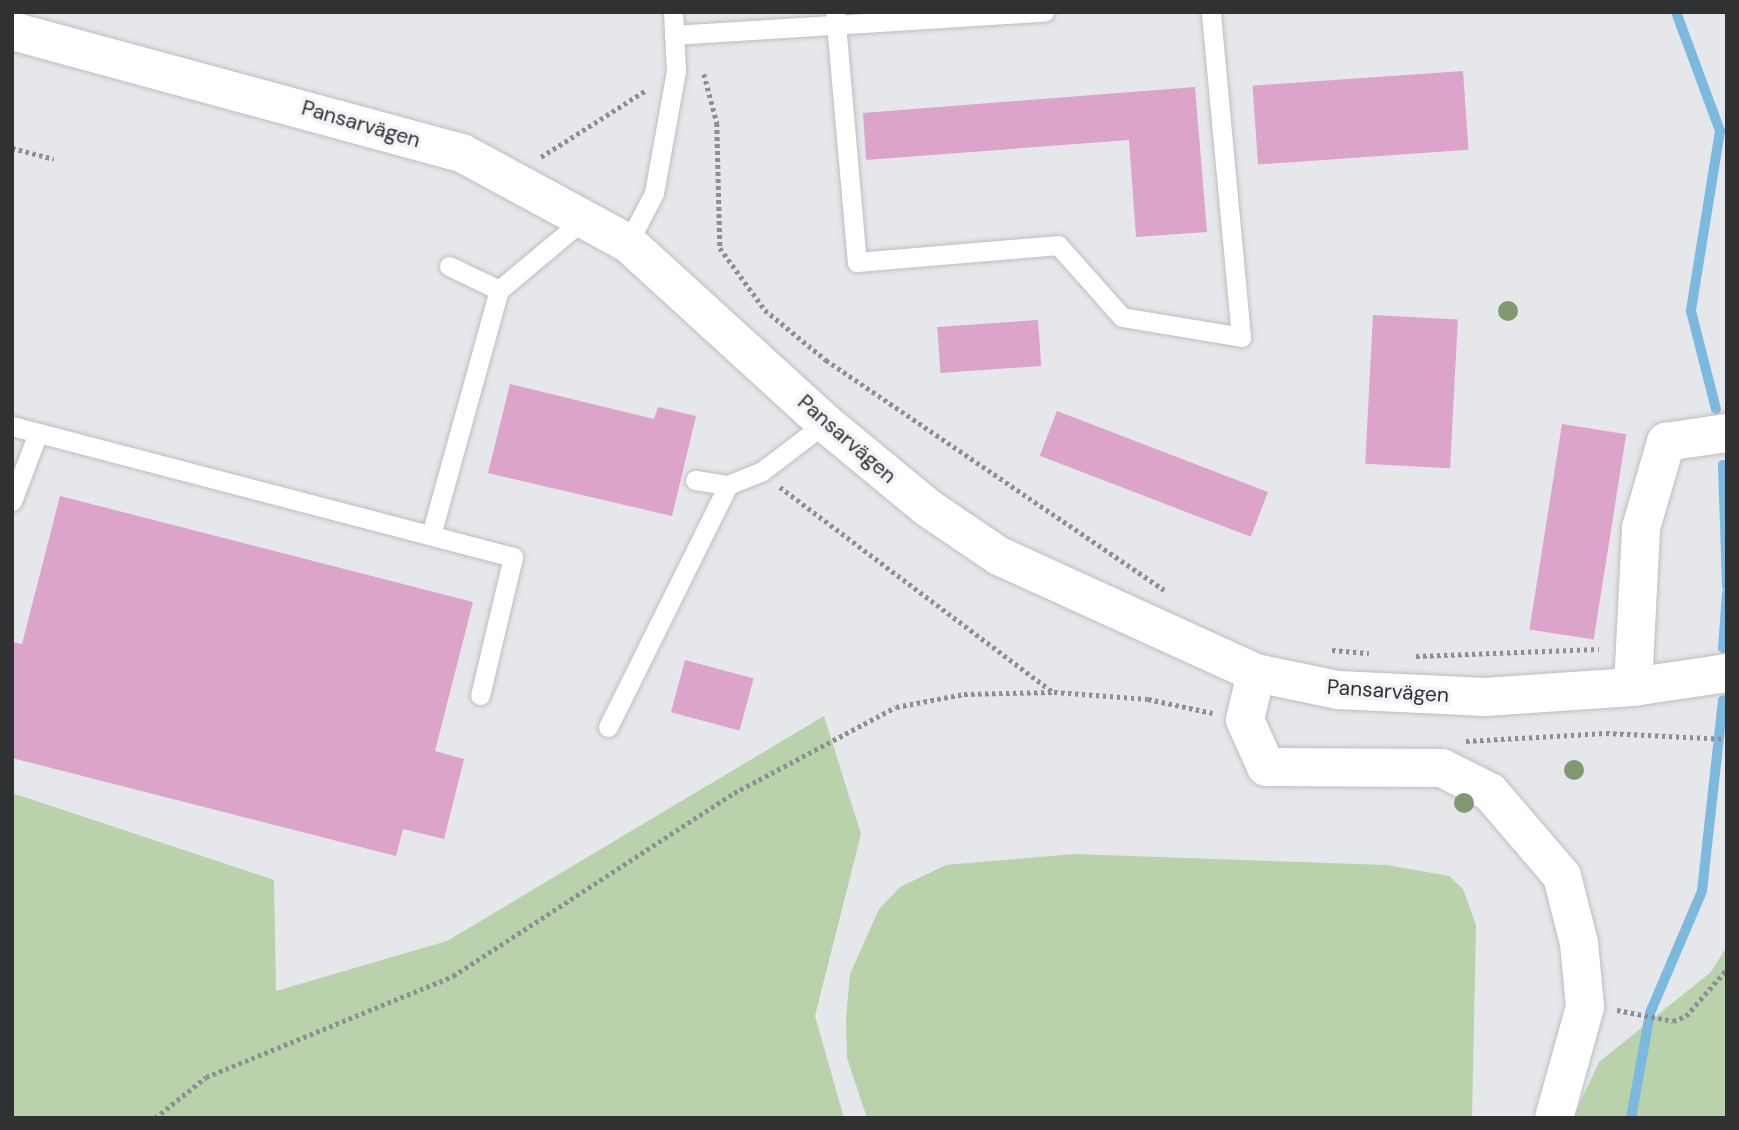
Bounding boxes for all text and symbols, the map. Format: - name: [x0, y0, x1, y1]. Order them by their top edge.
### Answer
- street label: Pansarvägen: [299, 95, 423, 153]
- street label: Pansarvägen: [793, 389, 901, 489]
- street label: Pansarvägen: [1326, 674, 1450, 708]

